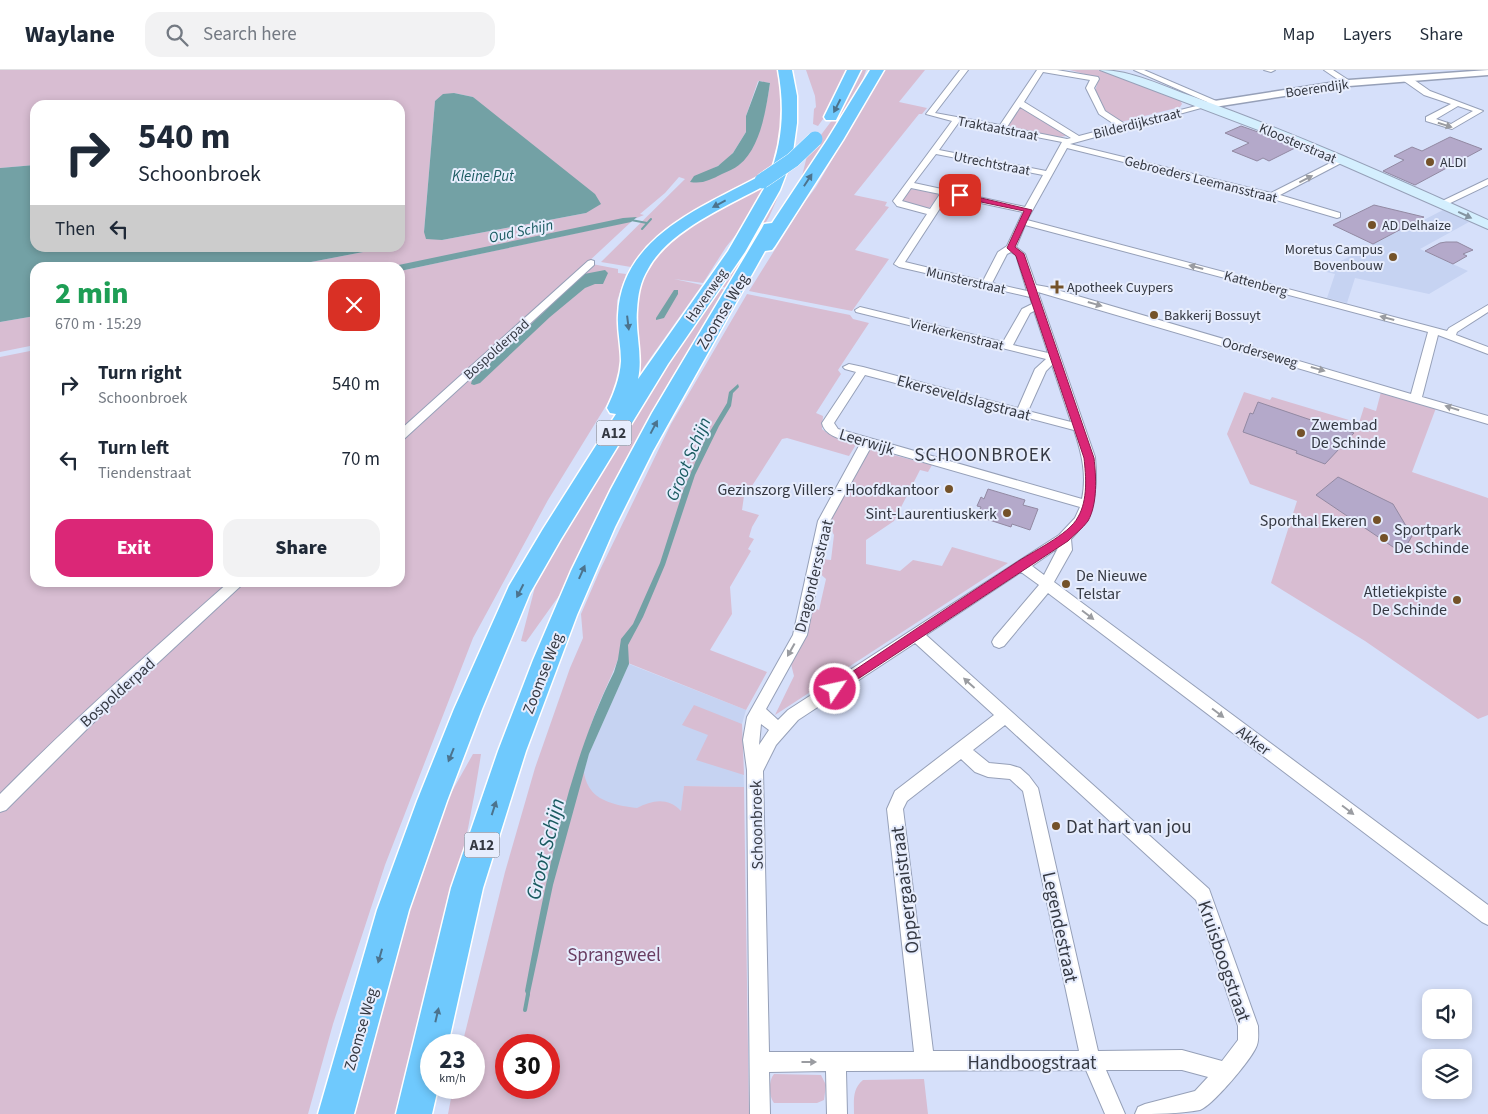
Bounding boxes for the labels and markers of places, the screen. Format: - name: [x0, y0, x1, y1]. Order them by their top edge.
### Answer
- place label: ALDI: [1440, 153, 1467, 173]
- marker: ALDI: [1424, 156, 1436, 168]
- pin: [939, 174, 981, 216]
- place label: AD Delhaize: [1382, 216, 1451, 236]
- marker: AD Delhaize: [1366, 219, 1378, 231]
- place label: Moretus Campus Bovenbouw: [1285, 240, 1383, 276]
- marker: Moretus Campus Bovenbouw: [1387, 251, 1399, 263]
- place label: Apotheek Cuypers: [1067, 278, 1173, 298]
- marker: Apotheek Cuypers: [1051, 281, 1063, 293]
- place label: Bakkerij Bossuyt: [1164, 306, 1261, 326]
- marker: Bakkerij Bossuyt: [1148, 309, 1160, 321]
- place label: Zwembad De Schinde: [1311, 414, 1386, 454]
- marker: Zwembad De Schinde: [1295, 427, 1307, 439]
- place label: Gezinszorg Villers - Hoofdkantoor: [717, 479, 939, 501]
- marker: Gezinszorg Villers - Hoofdkantoor: [943, 483, 955, 495]
- place label: Sint-Laurentiuskerk: [865, 503, 997, 525]
- marker: Sint-Laurentiuskerk: [1001, 507, 1013, 519]
- place label: Sporthal Ekeren: [1260, 510, 1367, 532]
- marker: Sporthal Ekeren: [1371, 514, 1383, 526]
- place label: Sportpark De Schinde: [1394, 519, 1469, 559]
- marker: Sportpark De Schinde: [1378, 532, 1390, 544]
- place label: De Nieuwe Telstar: [1076, 565, 1147, 605]
- marker: De Nieuwe Telstar: [1060, 578, 1072, 590]
- place label: Atletiekpiste De Schinde: [1364, 581, 1447, 621]
- marker: Atletiekpiste De Schinde: [1451, 594, 1463, 606]
- place label: Dat hart van jou: [1066, 814, 1192, 841]
- marker: Dat hart van jou: [1050, 820, 1062, 832]

